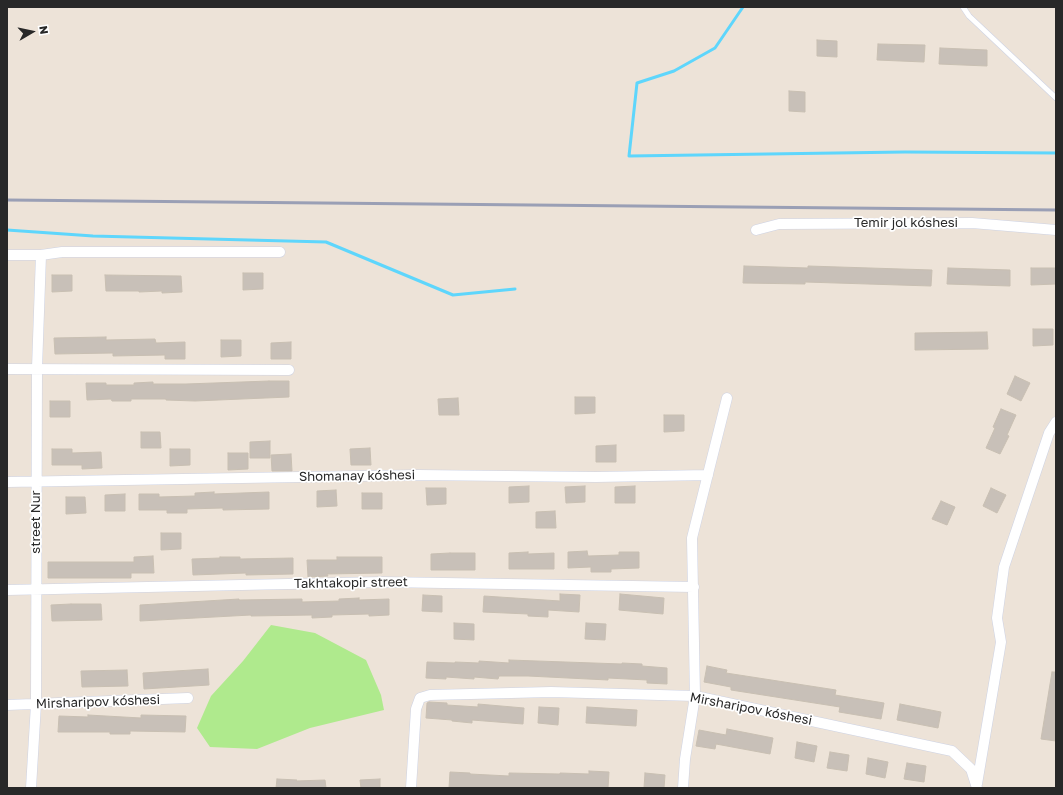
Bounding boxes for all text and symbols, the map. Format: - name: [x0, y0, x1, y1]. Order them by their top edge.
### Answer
- north arrow: [12, 12, 52, 52]
- text: N: [37, 25, 51, 35]
- street label: Temir jol kóshesi: [854, 215, 958, 231]
- street label: Shomanay kóshesi: [299, 467, 415, 485]
- street label: street Nur: [28, 490, 44, 554]
- street label: Takhtakopir street: [294, 574, 408, 592]
- street label: Mirsharipov kóshesi: [689, 689, 813, 729]
- street label: Mirsharipov kóshesi: [36, 692, 160, 712]

